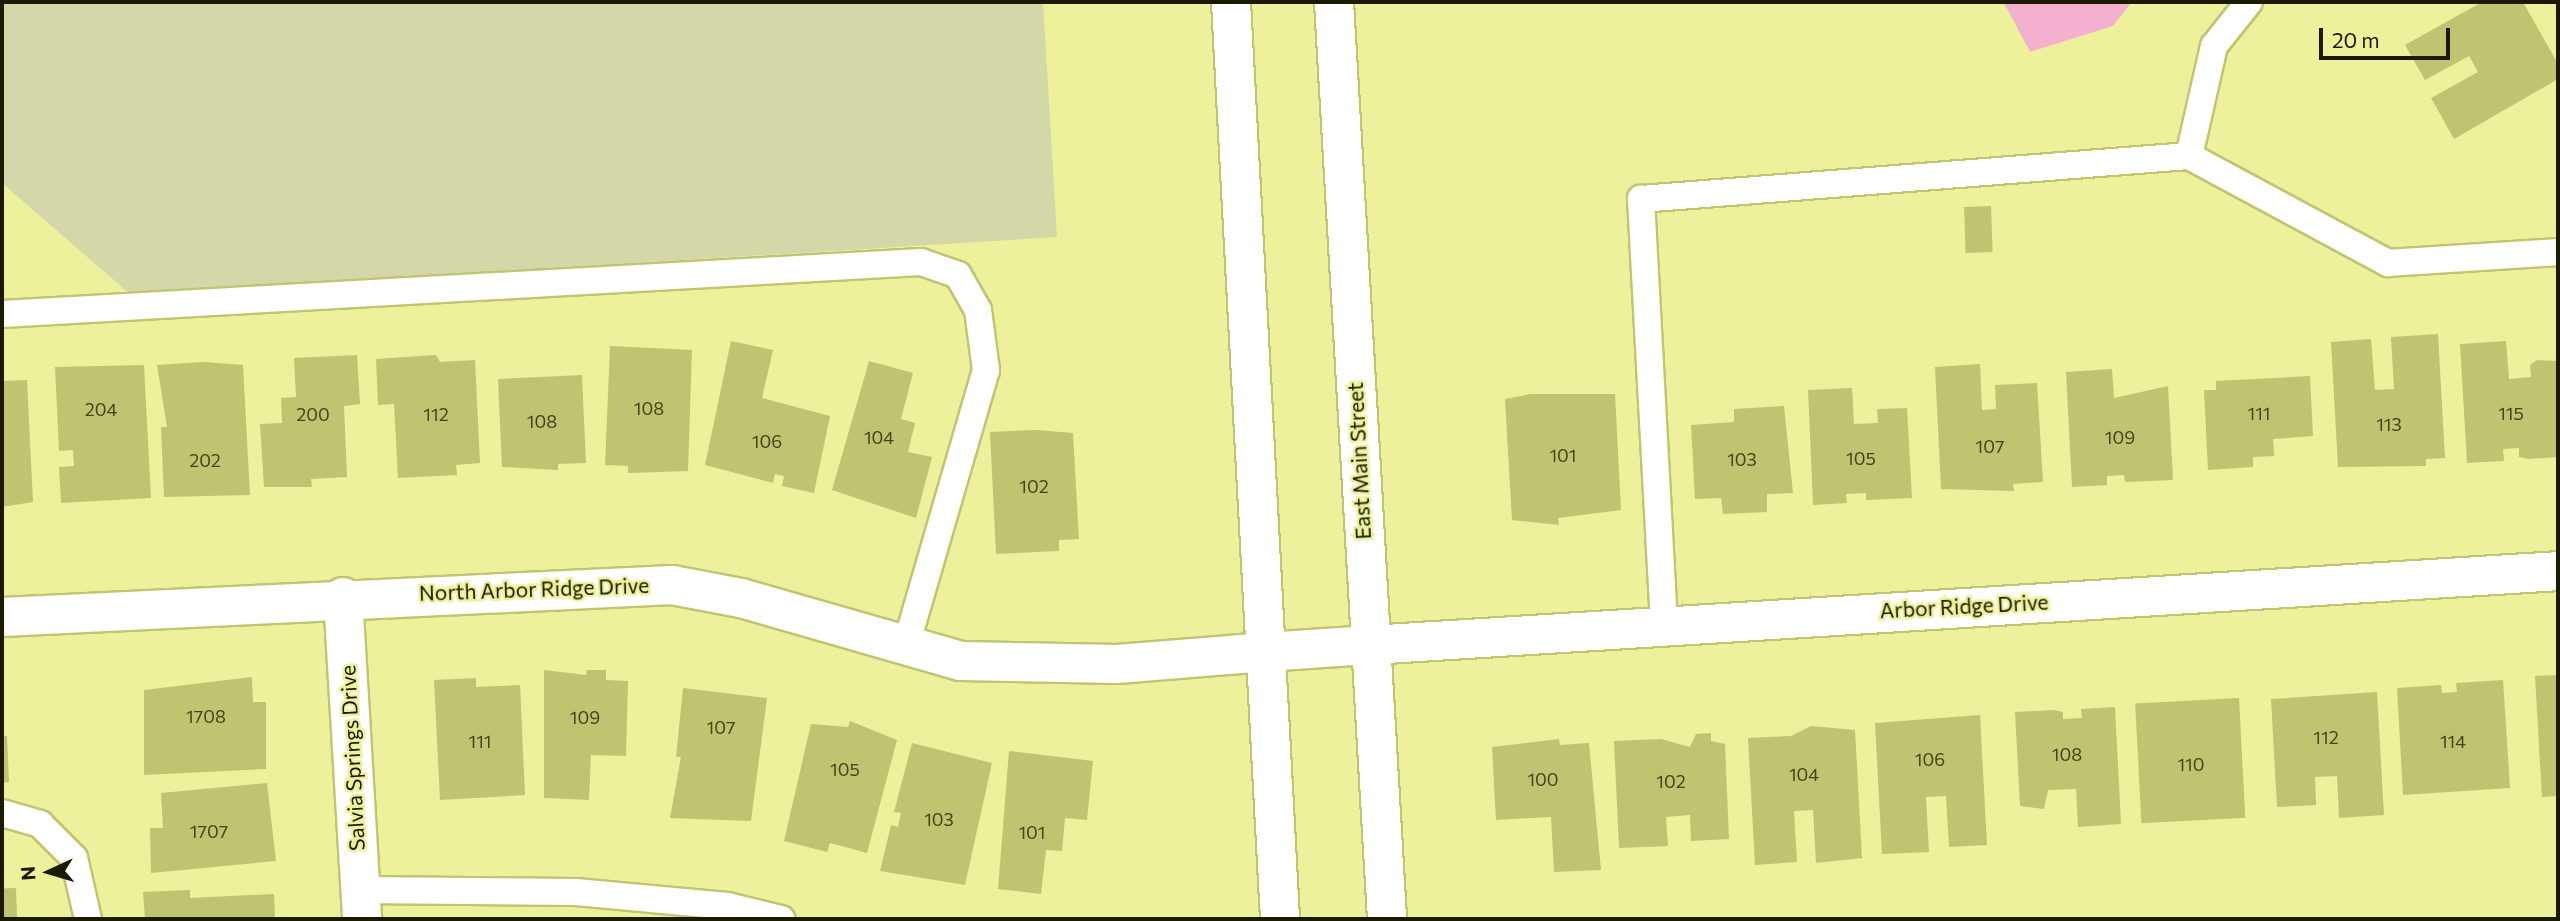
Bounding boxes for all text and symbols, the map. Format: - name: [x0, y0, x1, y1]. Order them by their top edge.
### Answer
- scale bar: [2322, 14, 2453, 58]
- text: 20 m: [2332, 27, 2380, 52]
- street label: East Main Street: [1342, 382, 1376, 540]
- house number: 108: [634, 397, 664, 419]
- house number: 204: [85, 398, 117, 420]
- house number: 111: [2247, 402, 2271, 424]
- house number: 115: [2498, 402, 2524, 424]
- house number: 200: [296, 403, 330, 425]
- house number: 112: [423, 403, 449, 425]
- house number: 108: [527, 410, 557, 432]
- house number: 113: [2376, 413, 2402, 435]
- house number: 104: [864, 426, 894, 448]
- house number: 109: [2105, 426, 2135, 448]
- house number: 106: [752, 430, 782, 452]
- house number: 107: [1976, 435, 2004, 457]
- house number: 101: [1549, 444, 1577, 466]
- house number: 105: [1846, 447, 1876, 469]
- house number: 103: [1727, 448, 1757, 470]
- house number: 202: [189, 449, 221, 471]
- house number: 102: [1019, 475, 1049, 497]
- street label: North Arbor Ridge Drive: [418, 572, 650, 606]
- street label: Arbor Ridge Drive: [1879, 589, 2049, 623]
- street label: Salvia Springs Drive: [335, 664, 369, 852]
- house number: 1708: [186, 705, 226, 727]
- house number: 109: [570, 706, 600, 728]
- house number: 107: [707, 716, 735, 738]
- house number: 112: [2313, 726, 2339, 748]
- house number: 111: [468, 730, 492, 752]
- house number: 114: [2440, 730, 2466, 752]
- house number: 108: [2052, 743, 2082, 765]
- house number: 106: [1915, 748, 1945, 770]
- house number: 110: [2177, 753, 2205, 775]
- house number: 105: [830, 758, 860, 780]
- house number: 104: [1789, 763, 1819, 785]
- house number: 100: [1527, 768, 1559, 790]
- house number: 102: [1656, 770, 1686, 792]
- house number: 103: [924, 808, 954, 830]
- house number: 1707: [190, 820, 228, 842]
- house number: 101: [1018, 821, 1046, 843]
- north arrow: [14, 837, 84, 907]
- text: N: [16, 866, 40, 881]

